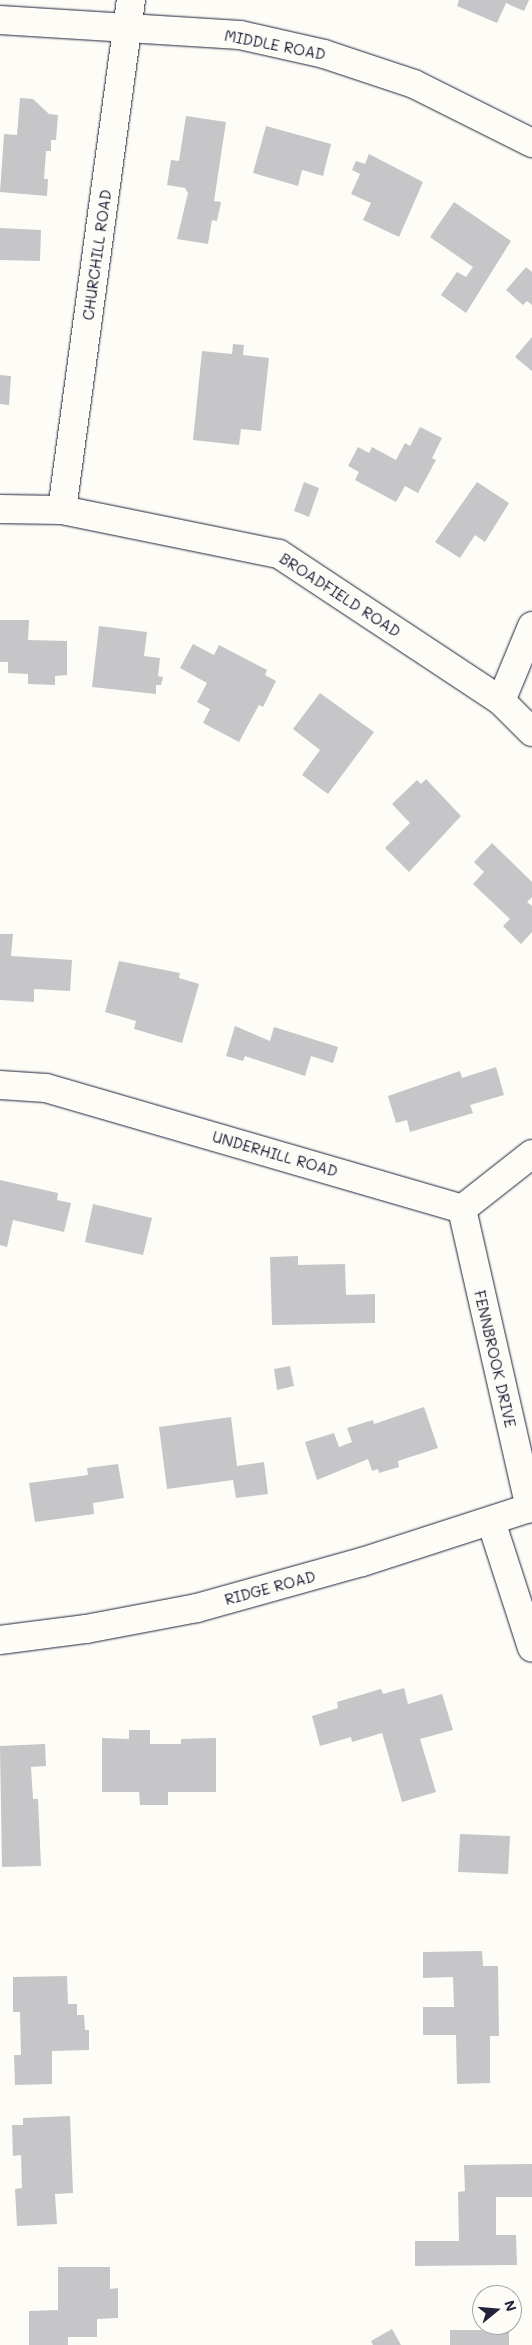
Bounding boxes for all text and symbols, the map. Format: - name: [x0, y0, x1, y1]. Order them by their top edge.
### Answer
- street label: MIDDLE ROAD: [223, 26, 327, 64]
- street label: CHURCHILL ROAD: [79, 189, 115, 321]
- street label: BROADFIELD ROAD: [276, 549, 404, 641]
- street label: UNDERHILL ROAD: [210, 1127, 340, 1181]
- street label: FENNBROOK DRIVE: [470, 1289, 520, 1429]
- street label: RIDGE ROAD: [223, 1567, 317, 1609]
- north arrow: [472, 2285, 522, 2335]
- text: N: [500, 2298, 522, 2314]

